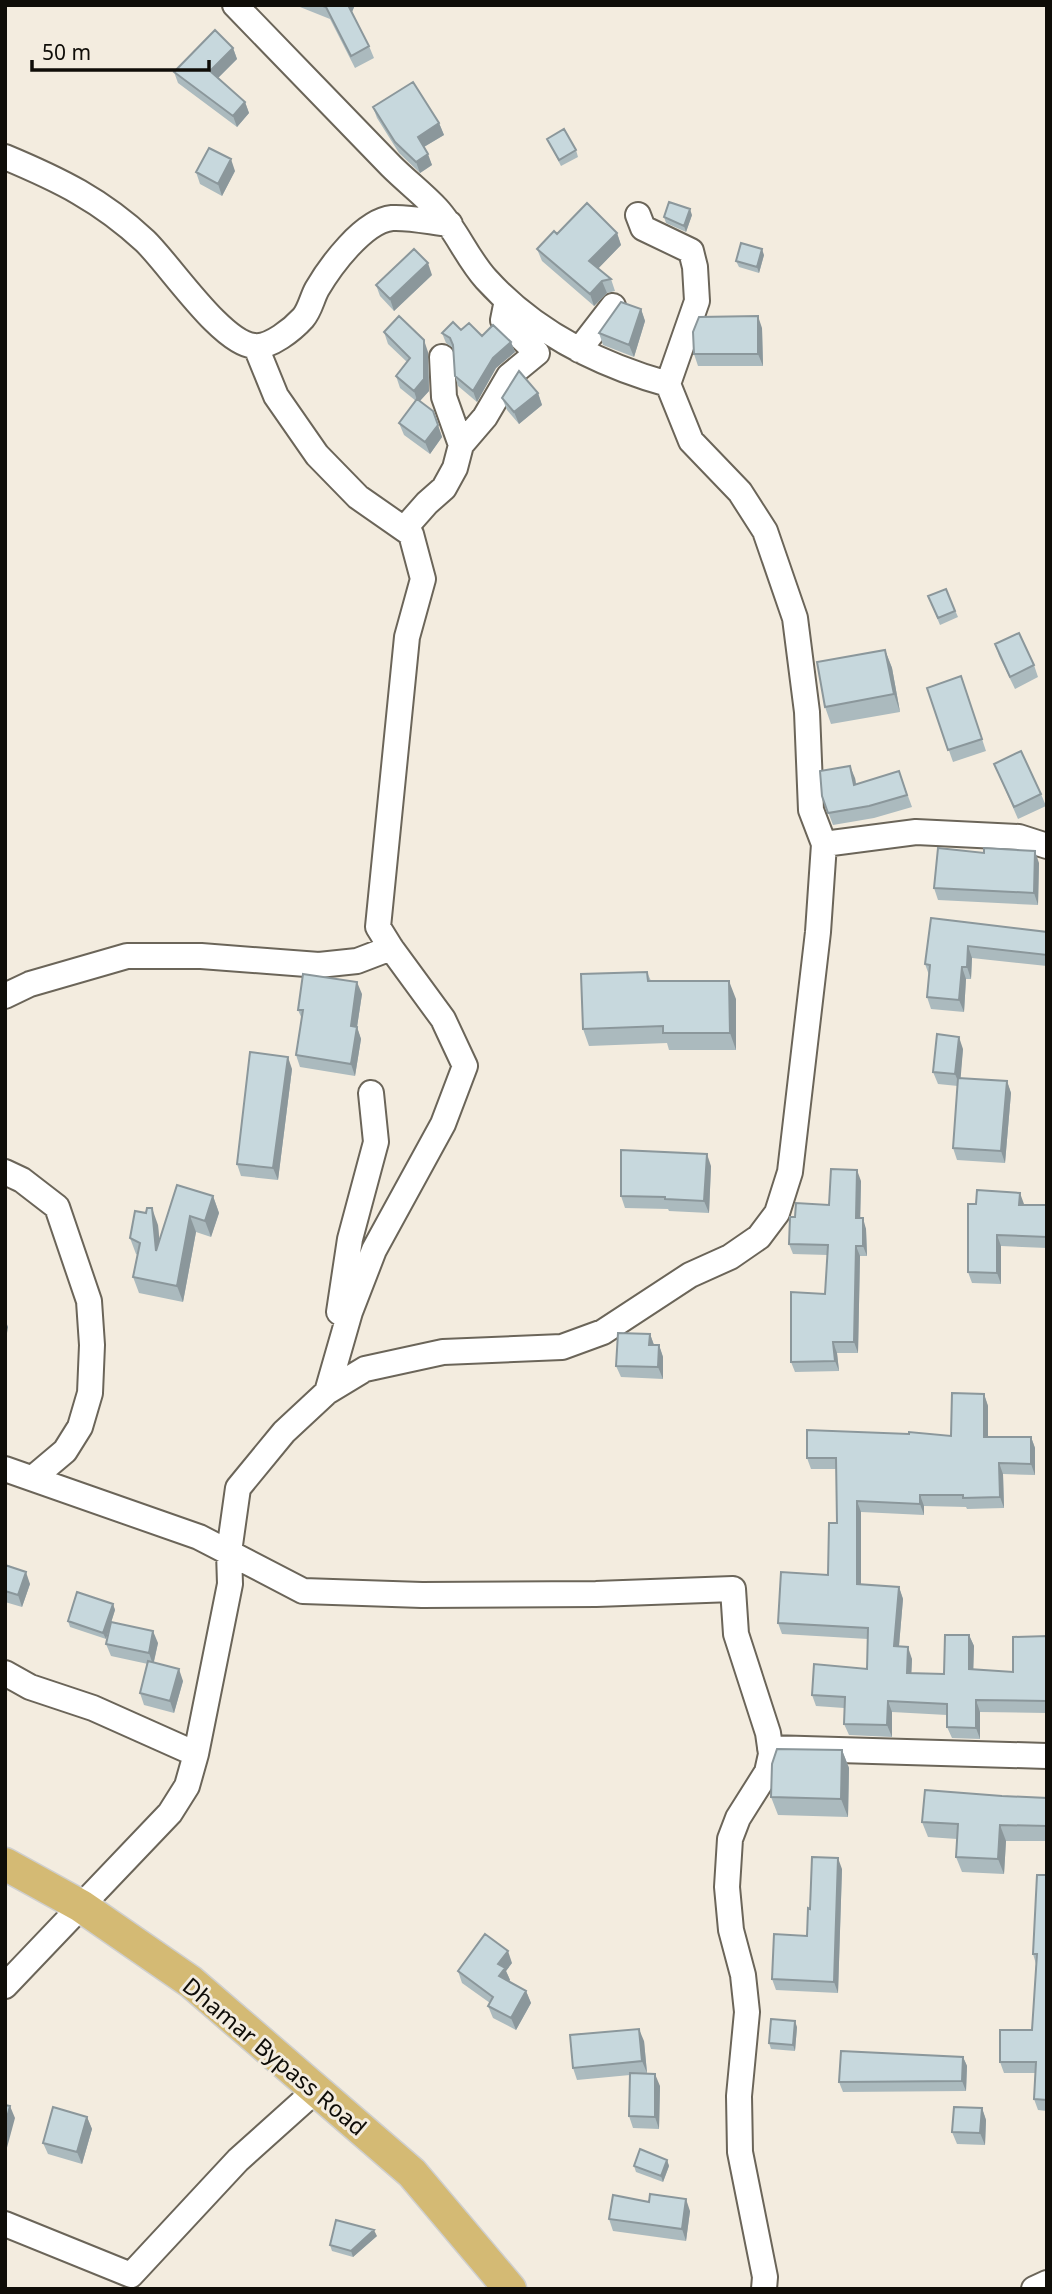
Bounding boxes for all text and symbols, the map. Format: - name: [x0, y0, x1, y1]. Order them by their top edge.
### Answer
- scale bar: [32, 28, 208, 72]
- text: 50 m: [42, 38, 91, 66]
- street label: Dhamar Bypass Road: [176, 1970, 374, 2142]

